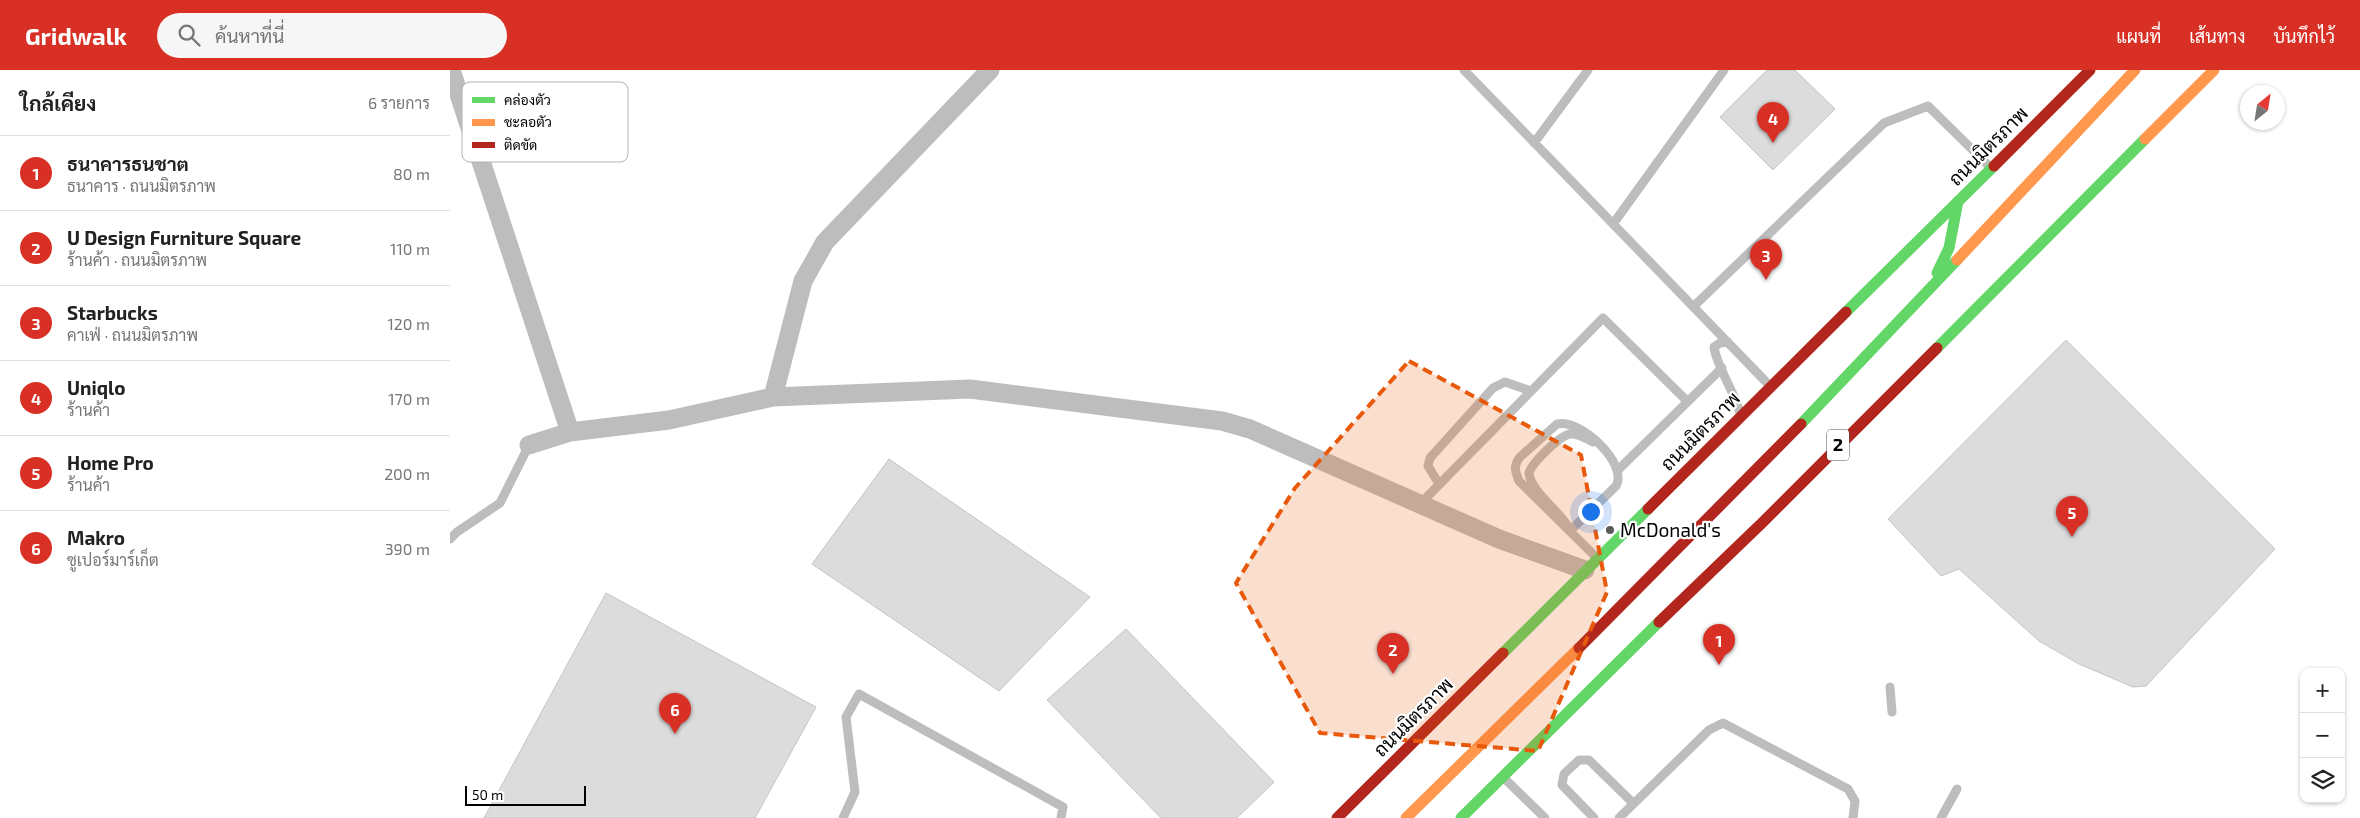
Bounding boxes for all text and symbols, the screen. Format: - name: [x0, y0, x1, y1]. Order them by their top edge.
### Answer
- search box: [157, 13, 507, 58]
- text: Gridwalk: [25, 21, 127, 50]
- icon: search: [175, 21, 203, 49]
- text: ค้นหาที่นี่: [215, 24, 284, 47]
- text: แผนที่: [2116, 25, 2161, 47]
- text: เส้นทาง: [2189, 25, 2245, 47]
- text: บันทึกไว้: [2273, 25, 2335, 47]
- legend: [462, 82, 628, 162]
- north arrow: [2240, 85, 2285, 130]
- text: ใกล้เคียง: [20, 90, 96, 115]
- text: คล่องตัว: [504, 91, 551, 108]
- text: 6 รายการ: [368, 93, 430, 112]
- street label: ถนนมิตรภาพ: [1943, 101, 2032, 190]
- pin: 4: [1757, 102, 1789, 143]
- text: ชะลอตัว: [504, 113, 552, 130]
- text: ติดขัด: [504, 136, 537, 153]
- text: ธนาคารธนชาต: [67, 152, 189, 175]
- text: 1: [33, 164, 39, 183]
- text: 80 m: [393, 164, 430, 183]
- text: ธนาคาร · ถนนมิตรภาพ: [67, 176, 216, 195]
- text: U Design Furniture Square: [67, 226, 301, 249]
- text: 2: [31, 239, 41, 258]
- text: 110 m: [390, 239, 430, 258]
- pin: 3: [1750, 239, 1782, 280]
- text: ร้านค้า · ถนนมิตรภาพ: [67, 250, 207, 269]
- text: Starbucks: [67, 301, 158, 324]
- text: 3: [31, 314, 41, 333]
- text: 120 m: [387, 314, 430, 333]
- text: คาเฟ่ · ถนนมิตรภาพ: [67, 325, 198, 344]
- text: Uniqlo: [67, 376, 125, 399]
- street label: ถนนมิตรภาพ: [1655, 386, 1744, 475]
- text: 4: [31, 389, 41, 408]
- text: 170 m: [388, 389, 430, 408]
- text: ร้านค้า: [67, 400, 110, 419]
- road number: 2: [1827, 430, 1849, 460]
- text: Home Pro: [67, 451, 154, 474]
- text: 5: [32, 464, 40, 483]
- text: 200 m: [384, 464, 430, 483]
- text: ร้านค้า: [67, 475, 110, 494]
- pin: 5: [2056, 496, 2088, 537]
- your location: [1578, 499, 1604, 525]
- place label: McDonald's: [1620, 518, 1721, 541]
- marker: McDonald's: [1604, 524, 1616, 536]
- text: Makro: [67, 526, 125, 549]
- text: 6: [31, 539, 41, 558]
- text: 390 m: [385, 539, 430, 558]
- text: ซูเปอร์มาร์เก็ต: [67, 550, 159, 569]
- pin: 1: [1703, 624, 1735, 665]
- pin: 2: [1377, 633, 1409, 674]
- map controls: [2300, 668, 2345, 803]
- button: +: [2300, 668, 2345, 713]
- street label: ถนนมิตรภาพ: [1368, 672, 1457, 761]
- pin: 6: [659, 693, 691, 734]
- button: −: [2300, 713, 2345, 758]
- button: layers: [2300, 758, 2345, 803]
- scale bar: [465, 783, 586, 806]
- text: 50 m: [472, 786, 503, 803]

